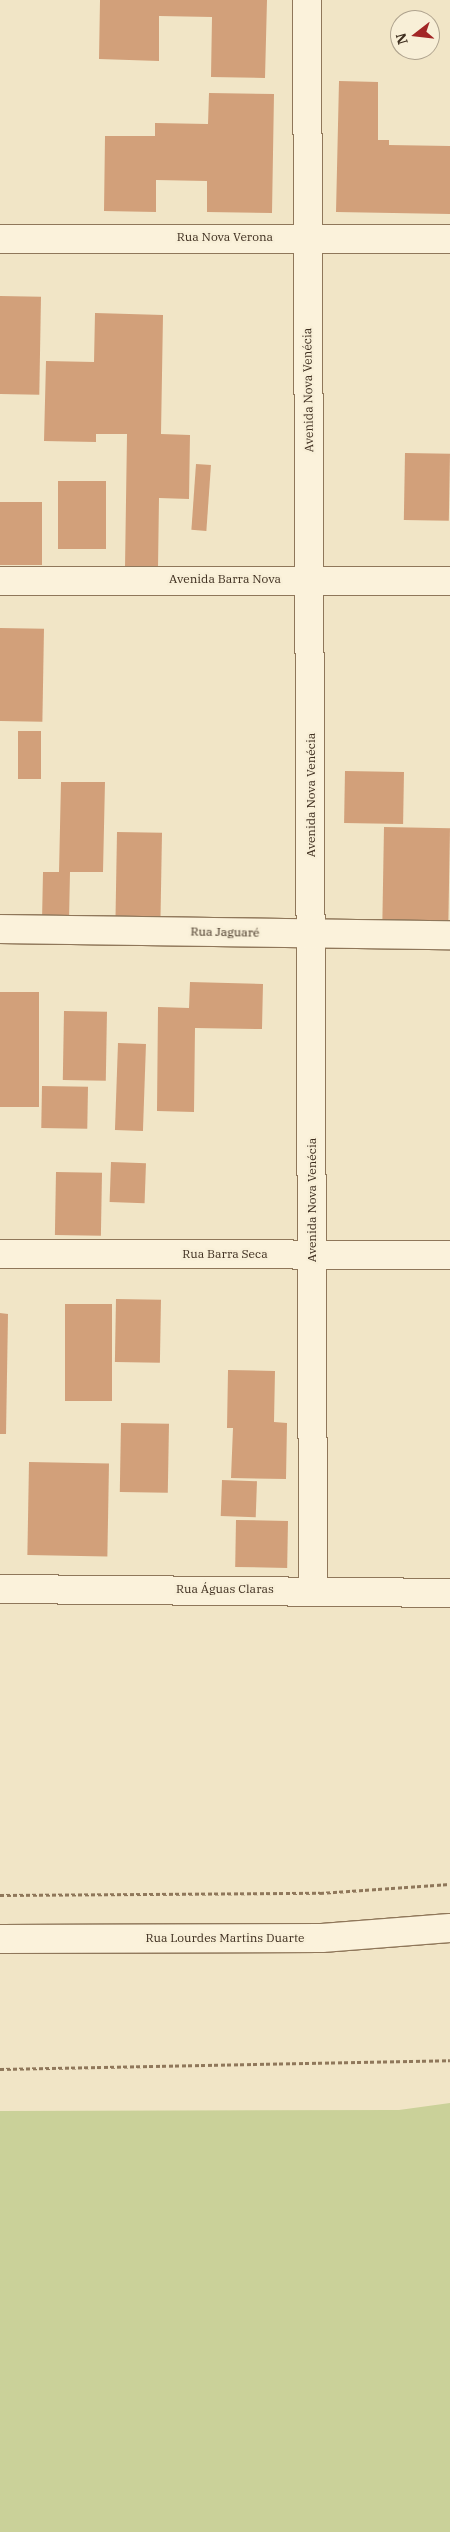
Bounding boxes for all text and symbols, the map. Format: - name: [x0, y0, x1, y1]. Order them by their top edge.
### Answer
- north arrow: [390, 10, 440, 60]
- text: N: [391, 31, 412, 47]
- street label: Rua Nova Verona: [177, 230, 273, 244]
- street label: Avenida Nova Venécia: [300, 328, 316, 452]
- street label: Avenida Barra Nova: [169, 572, 281, 586]
- street label: Avenida Nova Venécia: [304, 733, 318, 857]
- street label: Rua Jaguaré: [190, 924, 260, 940]
- street label: Avenida Nova Venécia: [305, 1138, 319, 1262]
- street label: Rua Barra Seca: [182, 1247, 268, 1261]
- street label: Rua Águas Claras: [176, 1582, 274, 1596]
- street label: Rua Lourdes Martins Duarte: [145, 1931, 305, 1945]

